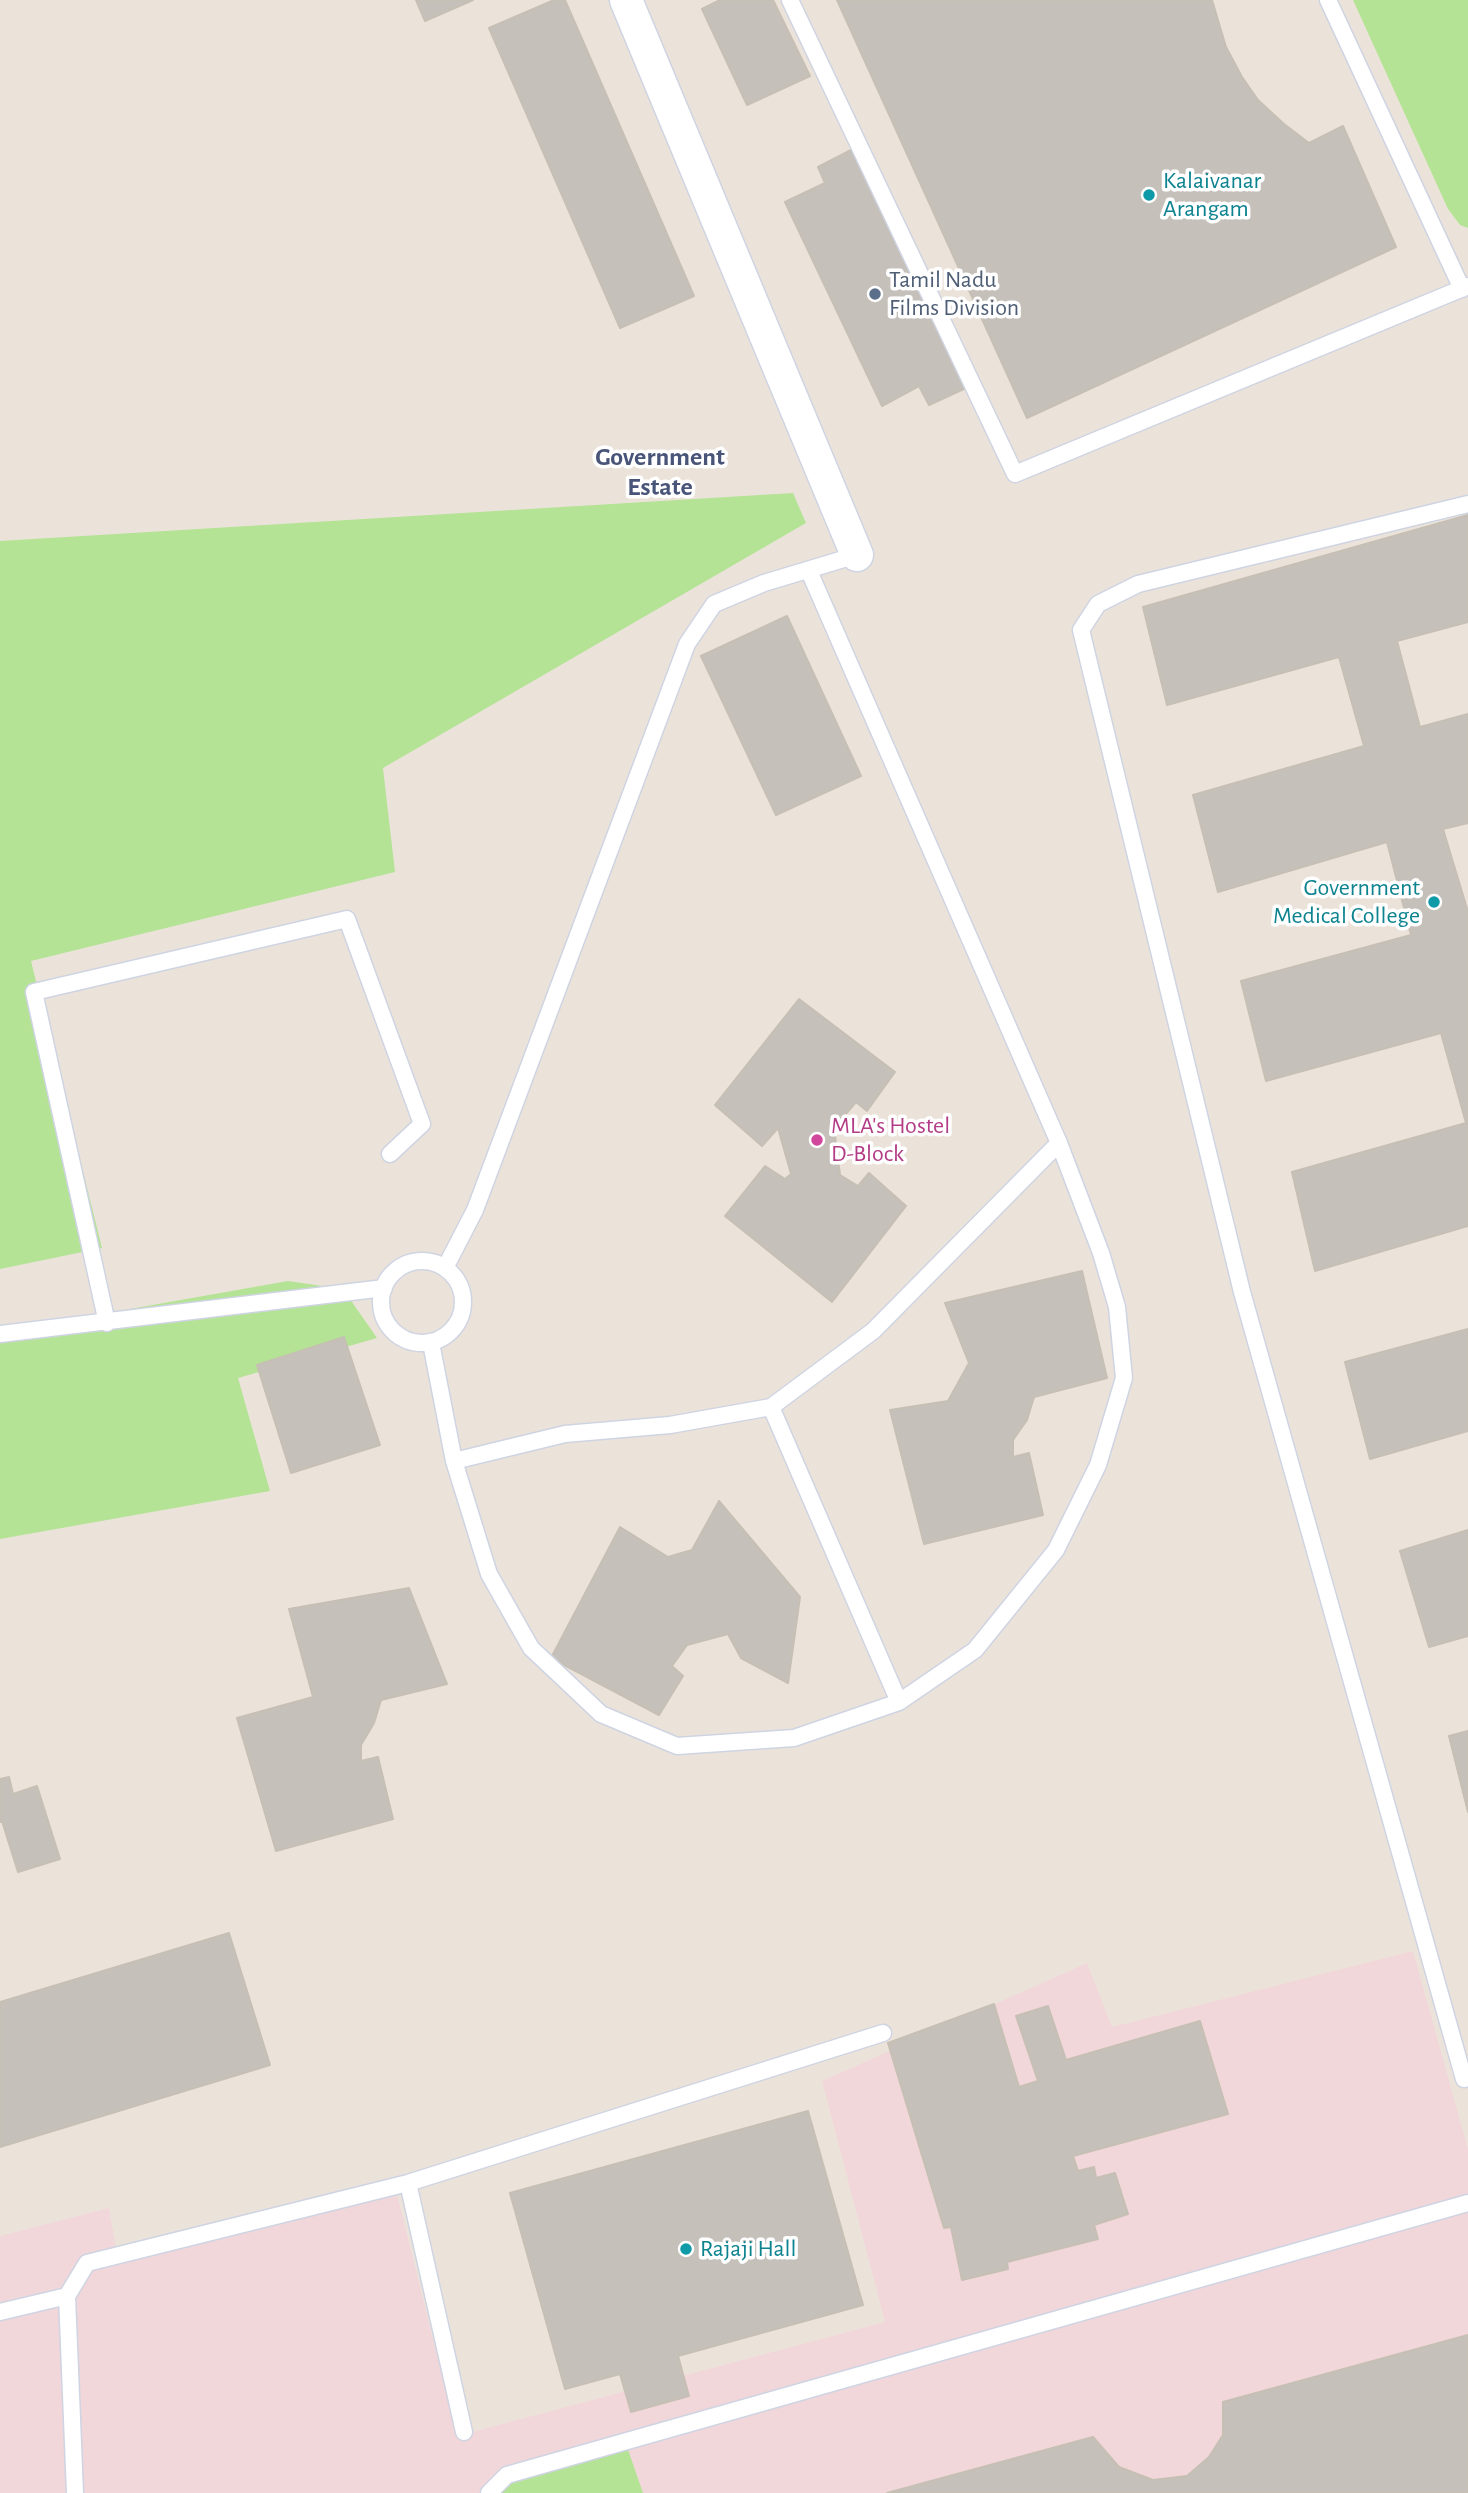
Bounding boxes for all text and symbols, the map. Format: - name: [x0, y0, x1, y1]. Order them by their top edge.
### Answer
- place label: Kalaivanar Arangam: [1163, 167, 1261, 223]
- marker: Kalaivanar Arangam: [1141, 187, 1157, 203]
- place label: Tamil Nadu Films Division: [889, 266, 1019, 322]
- marker: Tamil Nadu Films Division: [867, 286, 883, 302]
- district label: Government Estate: [595, 441, 725, 503]
- place label: Government Medical College: [1273, 874, 1420, 930]
- marker: Government Medical College: [1426, 894, 1442, 910]
- place label: MLA's Hostel D-Block: [831, 1112, 950, 1168]
- marker: MLA's Hostel D-Block: [809, 1132, 825, 1148]
- place label: Rajaji Hall: [700, 2235, 796, 2263]
- marker: Rajaji Hall: [678, 2241, 694, 2257]

